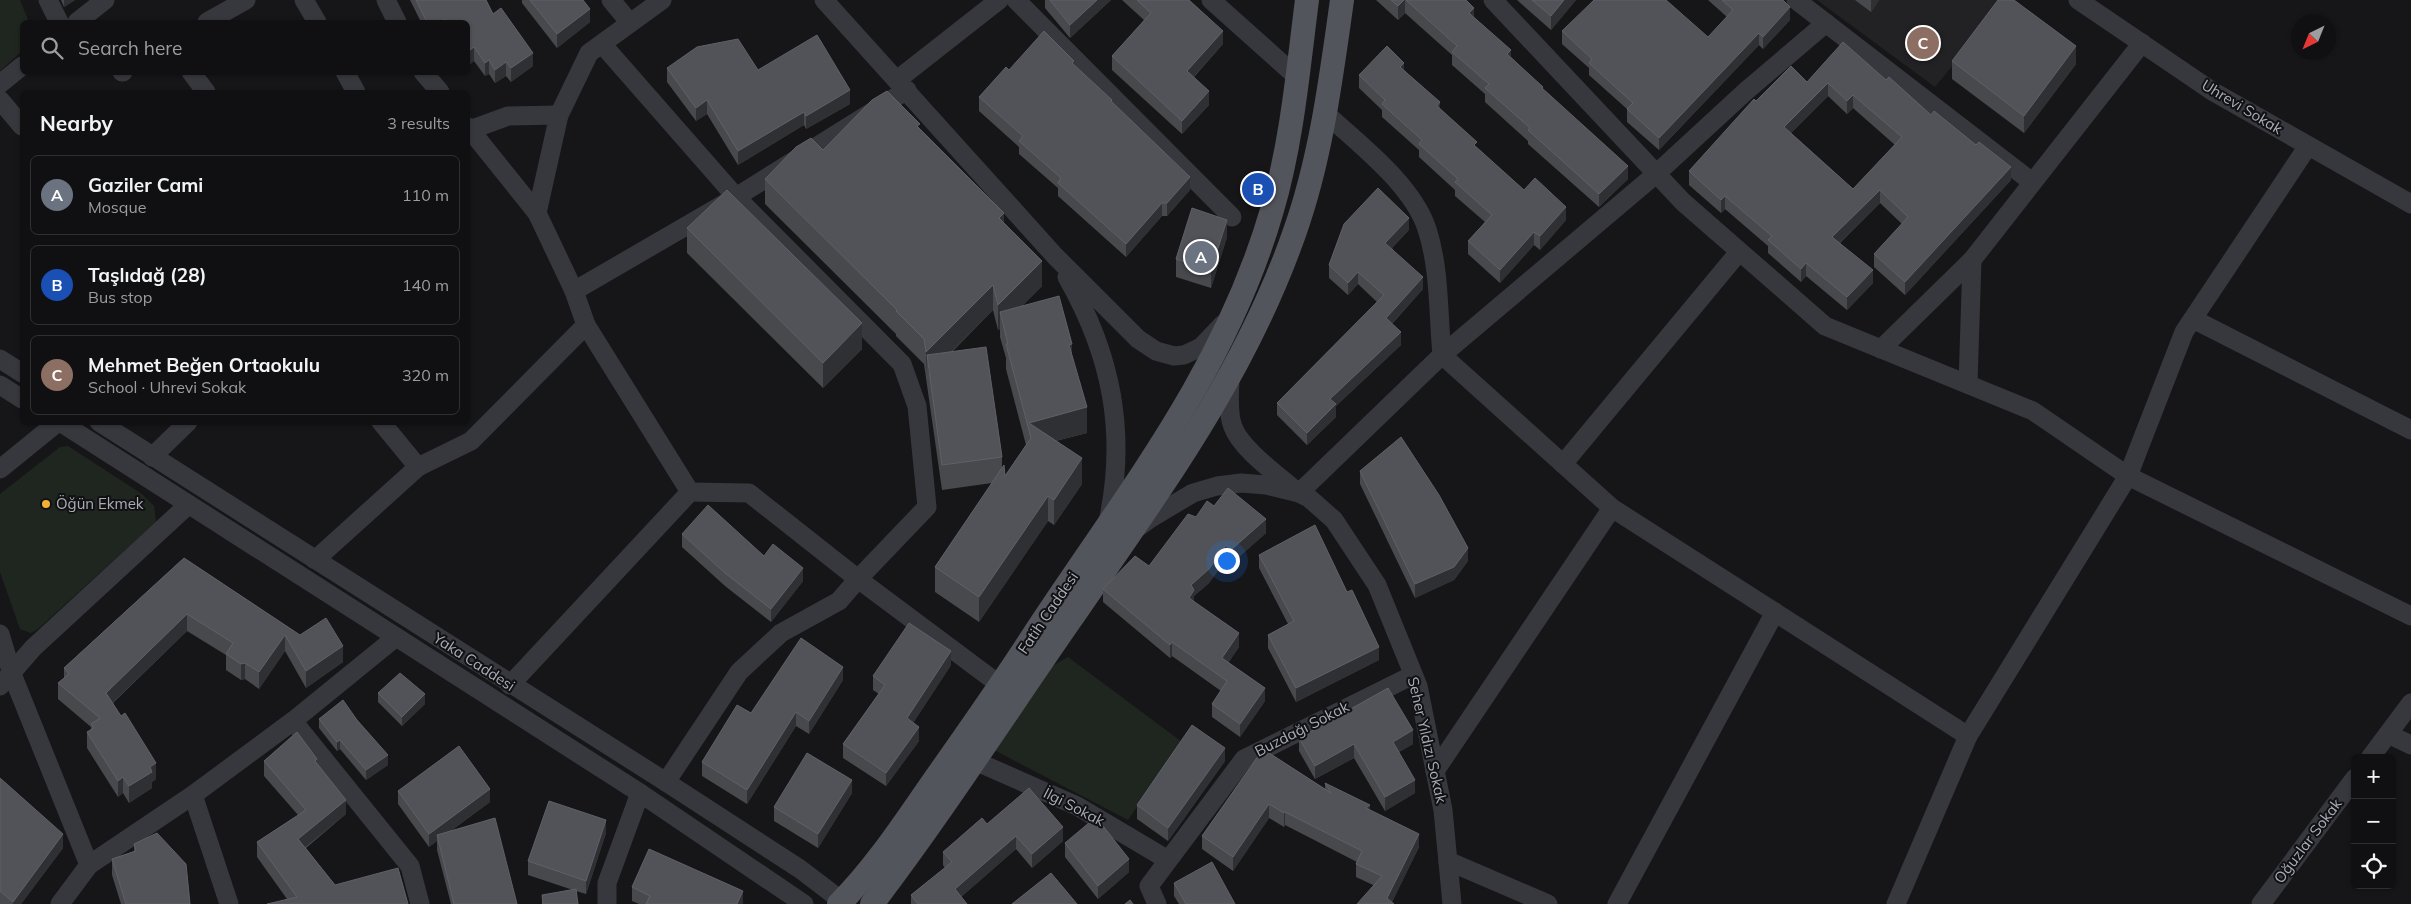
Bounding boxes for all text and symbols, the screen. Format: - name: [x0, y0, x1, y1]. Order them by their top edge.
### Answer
- north arrow: [2291, 15, 2336, 60]
- search box: [20, 20, 470, 75]
- pin: C: [1907, 24, 1939, 62]
- icon: search: [38, 34, 66, 62]
- text: Search here: [78, 36, 182, 60]
- street label: Uhrevi Sokak: [2198, 75, 2286, 138]
- text: Nearby: [40, 110, 113, 136]
- text: 3 results: [387, 113, 450, 133]
- pin: B: [1242, 170, 1274, 208]
- text: Gaziler Cami: [88, 173, 203, 197]
- text: A: [51, 185, 63, 205]
- text: 110 m: [402, 185, 449, 205]
- text: Mosque: [88, 197, 146, 217]
- pin: A: [1185, 238, 1217, 276]
- text: Taşlıdağ (28): [88, 263, 206, 287]
- text: B: [51, 275, 63, 295]
- text: 140 m: [402, 275, 449, 295]
- text: Bus stop: [88, 287, 152, 307]
- text: Mehmet Beğen Ortaokulu: [88, 353, 320, 377]
- text: C: [52, 365, 62, 385]
- text: 320 m: [402, 365, 449, 385]
- text: School · Uhrevi Sokak: [88, 377, 246, 397]
- place label: Öğün Ekmek: [56, 494, 144, 513]
- marker: Öğün Ekmek: [40, 498, 52, 510]
- your location: [1214, 548, 1240, 574]
- street label: Fatih Caddesi: [1013, 568, 1082, 657]
- street label: Yaka Caddesi: [429, 628, 519, 695]
- street label: Seher Yıldızı Sokak: [1404, 675, 1451, 805]
- street label: Buzdağı Sokak: [1251, 697, 1352, 760]
- map controls: [2351, 754, 2396, 889]
- button: +: [2351, 754, 2396, 799]
- street label: İlgi Sokak: [1040, 783, 1108, 830]
- street label: Oğuzlar Sokak: [2270, 794, 2346, 887]
- button: −: [2351, 799, 2396, 844]
- button: locate: [2351, 844, 2396, 889]

